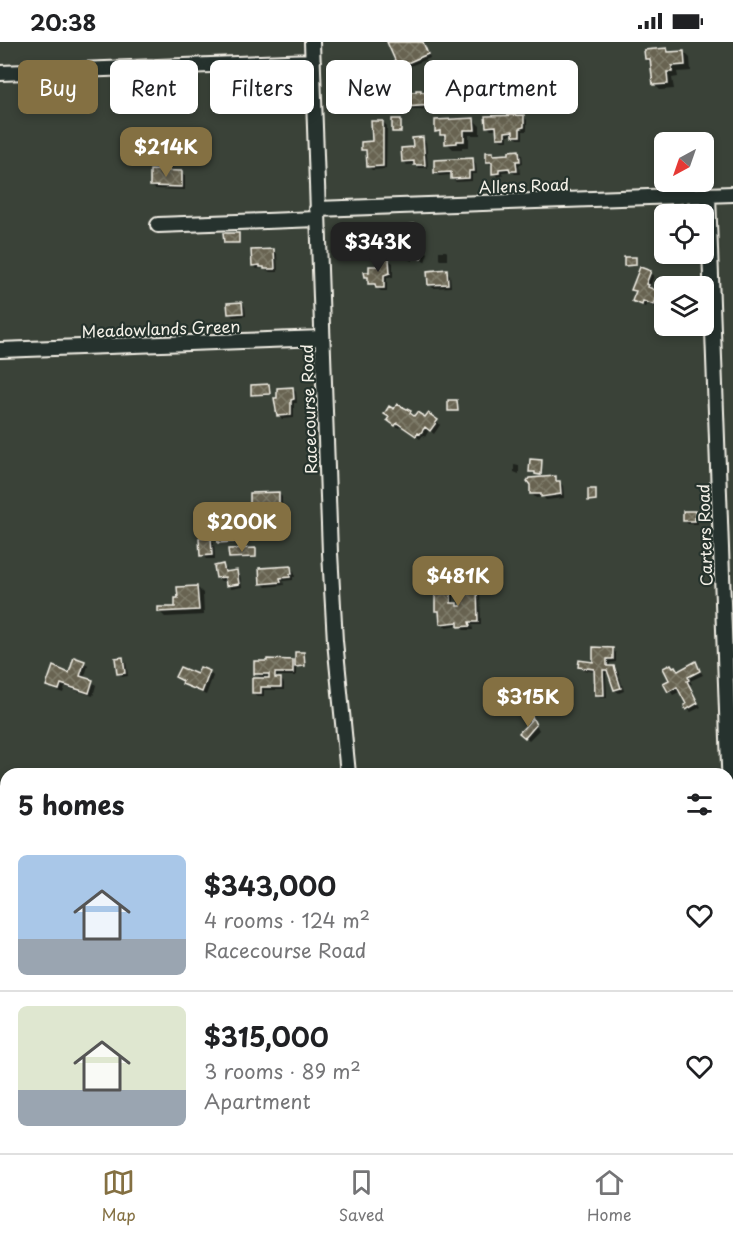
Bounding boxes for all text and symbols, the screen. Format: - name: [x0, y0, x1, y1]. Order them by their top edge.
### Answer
- text: 20:38: [30, 5, 96, 38]
- chip: Buy: [18, 60, 98, 114]
- chip: Rent: [110, 60, 198, 114]
- chip: Filters: [210, 60, 314, 114]
- chip: New: [326, 60, 412, 114]
- chip: Apartment: [424, 60, 578, 114]
- pin: $214K: [124, 127, 208, 178]
- text: $214K: [134, 131, 198, 161]
- north arrow: [654, 132, 714, 192]
- map controls: [654, 132, 714, 336]
- street label: Allens Road: [478, 171, 570, 199]
- button: locate: [654, 204, 714, 264]
- pin: $343K: [336, 222, 420, 273]
- text: $343K: [345, 226, 411, 256]
- button: layers: [654, 276, 714, 336]
- street label: Meadowlands Green: [81, 313, 241, 343]
- street label: Racecourse Road: [294, 344, 322, 474]
- street label: Carters Road: [690, 483, 718, 587]
- pin: $200K: [200, 502, 284, 553]
- text: $200K: [207, 506, 277, 536]
- pin: $481K: [416, 556, 500, 607]
- text: $481K: [426, 560, 490, 590]
- pin: $315K: [486, 677, 570, 728]
- text: $315K: [497, 681, 559, 711]
- text: 5 homes: [18, 785, 124, 824]
- icon: filters: [683, 788, 716, 821]
- text: $343,000: [204, 866, 336, 905]
- icon: home: [66, 879, 138, 951]
- icon: heart: [683, 899, 716, 932]
- text: 4 rooms · 124 m²: [204, 905, 370, 935]
- text: Racecourse Road: [204, 935, 366, 965]
- text: $315,000: [204, 1017, 329, 1056]
- icon: home: [66, 1030, 138, 1102]
- icon: heart: [683, 1050, 716, 1083]
- text: 3 rooms · 89 m²: [204, 1056, 361, 1086]
- text: Apartment: [204, 1086, 311, 1116]
- tab: Map: [101, 1166, 136, 1226]
- tab: Saved: [339, 1166, 384, 1226]
- tab: Home: [587, 1166, 632, 1226]

